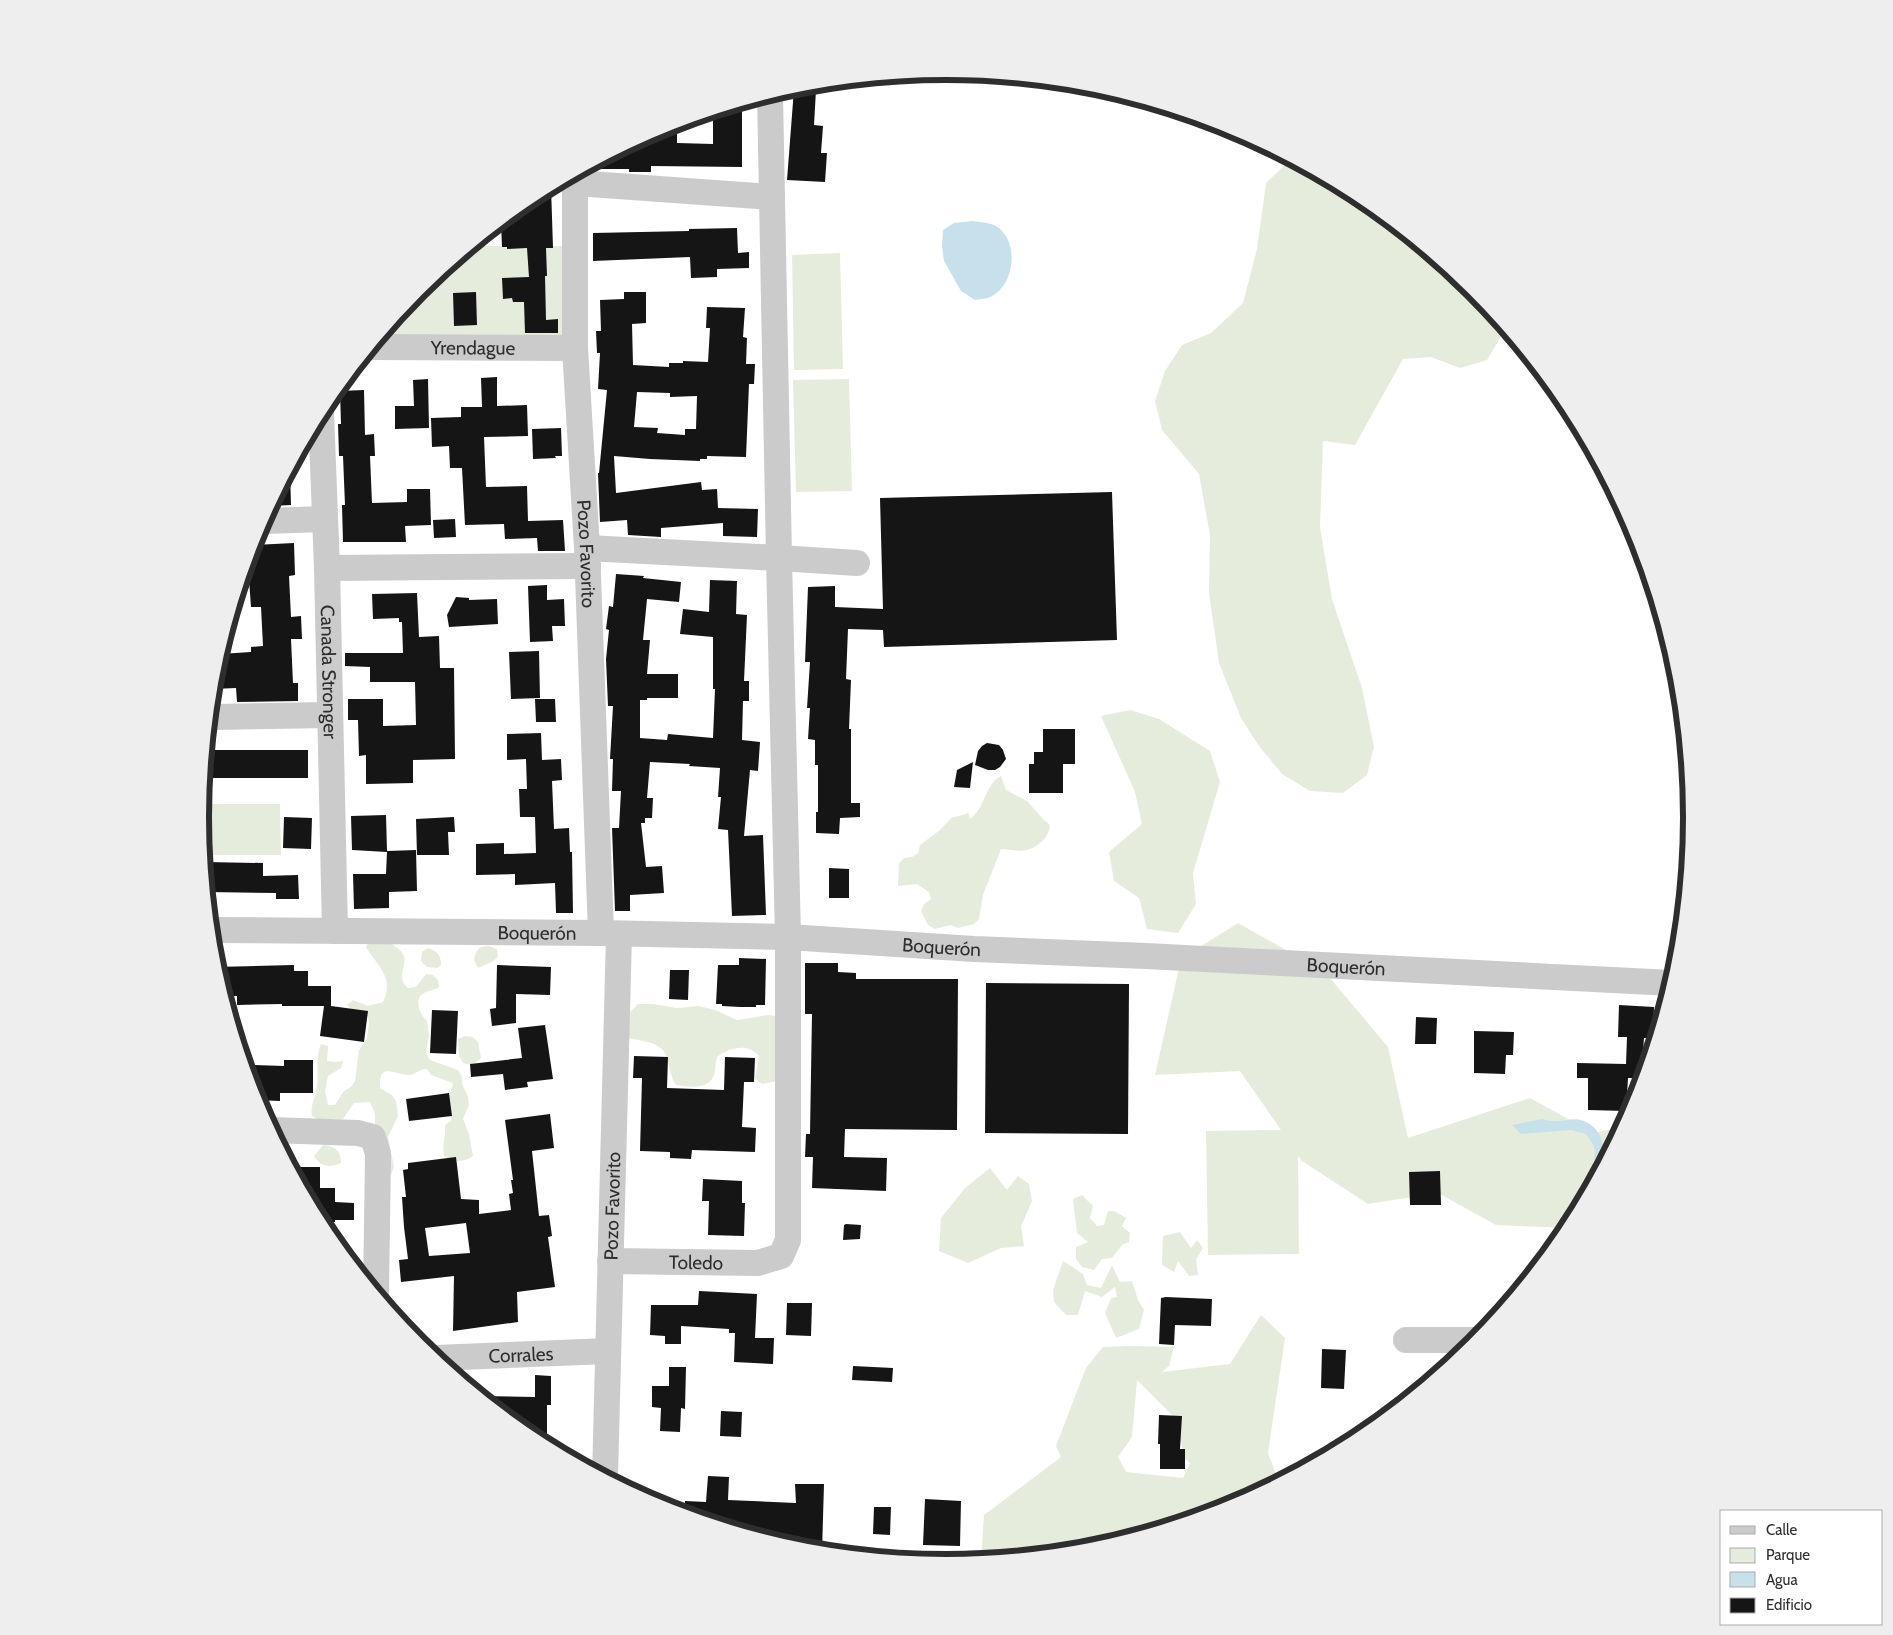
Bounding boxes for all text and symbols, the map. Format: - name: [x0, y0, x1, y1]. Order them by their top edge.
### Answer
- street label: Yrendague: [430, 336, 516, 359]
- street label: Pozo Favorito: [573, 499, 601, 608]
- street label: Canada Stronger: [316, 605, 342, 739]
- street label: Boquerón: [497, 921, 577, 944]
- street label: Boquerón: [901, 933, 981, 961]
- street label: Boquerón: [1306, 953, 1386, 980]
- street label: Pozo Favorito: [599, 1152, 625, 1261]
- street label: Toledo: [669, 1250, 723, 1274]
- street label: Corrales: [488, 1342, 554, 1367]
- legend: [1720, 1510, 1883, 1625]
- text: Calle: [1766, 1521, 1797, 1539]
- text: Parque: [1766, 1546, 1810, 1564]
- text: Agua: [1766, 1571, 1798, 1589]
- text: Edificio: [1766, 1596, 1812, 1614]

